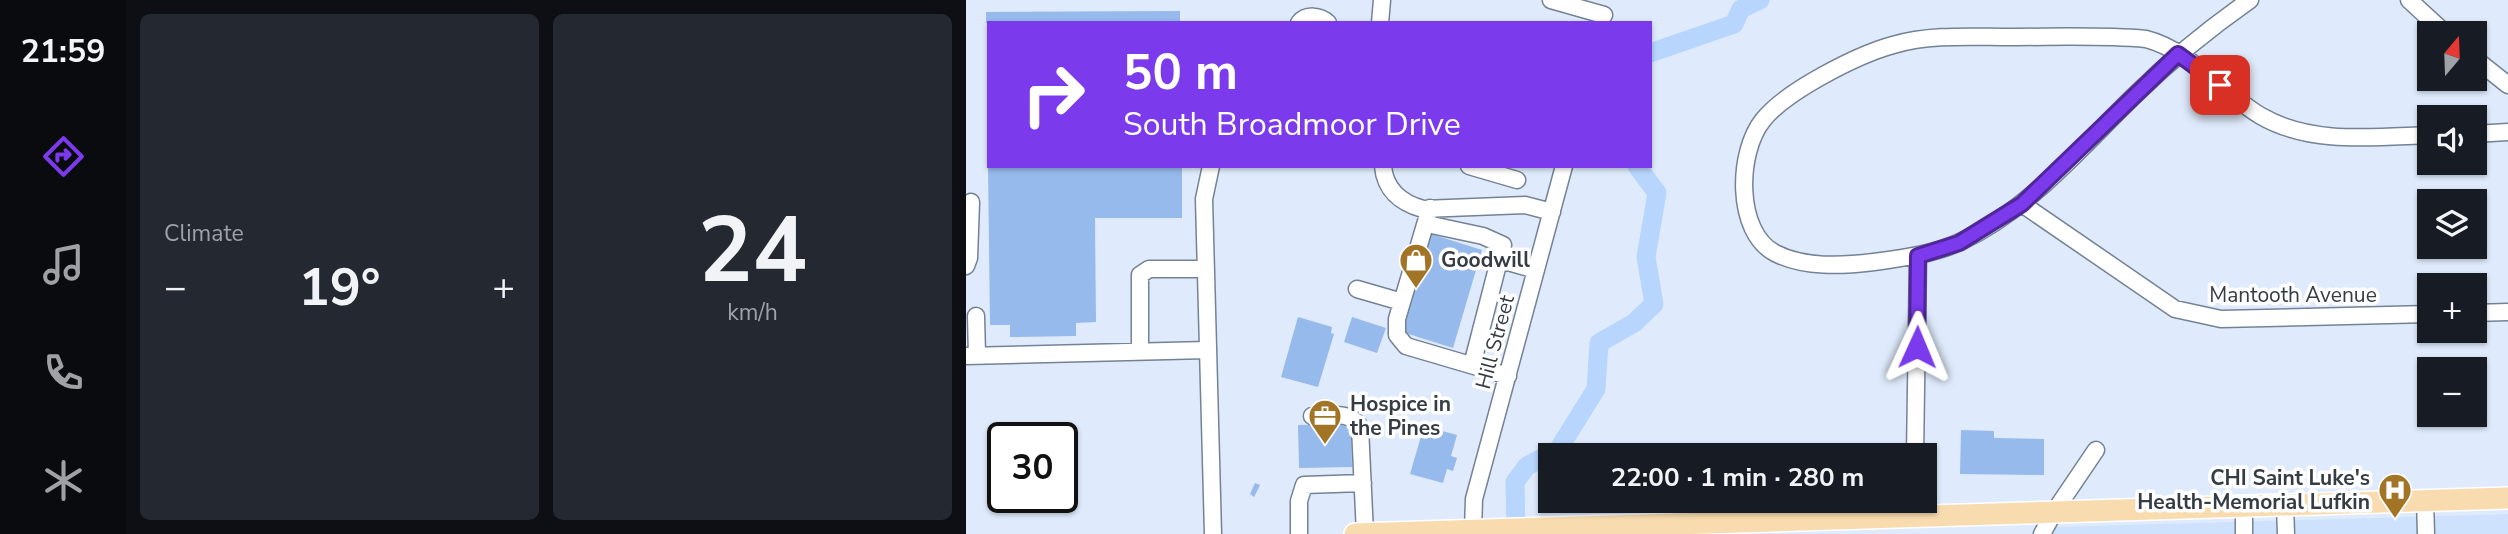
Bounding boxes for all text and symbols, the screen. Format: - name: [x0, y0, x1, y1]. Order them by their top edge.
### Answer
- north arrow: [2417, 21, 2487, 91]
- map controls: [2417, 21, 2487, 427]
- text: 21:59: [21, 30, 105, 73]
- text: 50 m: [1123, 39, 1238, 106]
- icon: right: [1008, 49, 1099, 140]
- pin: [2190, 55, 2250, 115]
- icon: arrive: [2201, 66, 2239, 104]
- text: South Broadmoor Drive: [1123, 103, 1461, 146]
- button: sound: [2417, 105, 2487, 175]
- icon: directions: [39, 132, 88, 181]
- text: 24: [698, 189, 807, 313]
- button: layers: [2417, 189, 2487, 259]
- text: Climate: [164, 218, 244, 249]
- icon: music: [39, 240, 88, 289]
- shop icon: Goodwill: [1397, 241, 1435, 290]
- place label: Goodwill: [1441, 246, 1530, 274]
- text: 19°: [298, 252, 381, 323]
- text: −: [164, 262, 187, 313]
- text: +: [492, 262, 515, 313]
- button: +: [2417, 273, 2487, 343]
- street label: Mantooth Avenue: [2209, 281, 2377, 309]
- street label: Hill Street: [1469, 291, 1521, 392]
- text: km/h: [727, 297, 778, 328]
- position arrow: [1880, 310, 1954, 384]
- icon: phone: [39, 348, 88, 397]
- button: −: [2417, 357, 2487, 427]
- place label: Hospice in the Pines: [1350, 390, 1451, 442]
- office icon: Hospice in the Pines: [1306, 397, 1344, 446]
- speed limit sign: 30: [987, 422, 1078, 513]
- icon: climate: [39, 456, 88, 505]
- text: 22:00 · 1 min · 280 m: [1611, 460, 1864, 495]
- place label: CHI Saint Luke's Health-Memorial Lufkin: [2137, 464, 2370, 516]
- hospital icon: CHI Saint Luke's Health-Memorial Lufkin: [2376, 471, 2414, 520]

